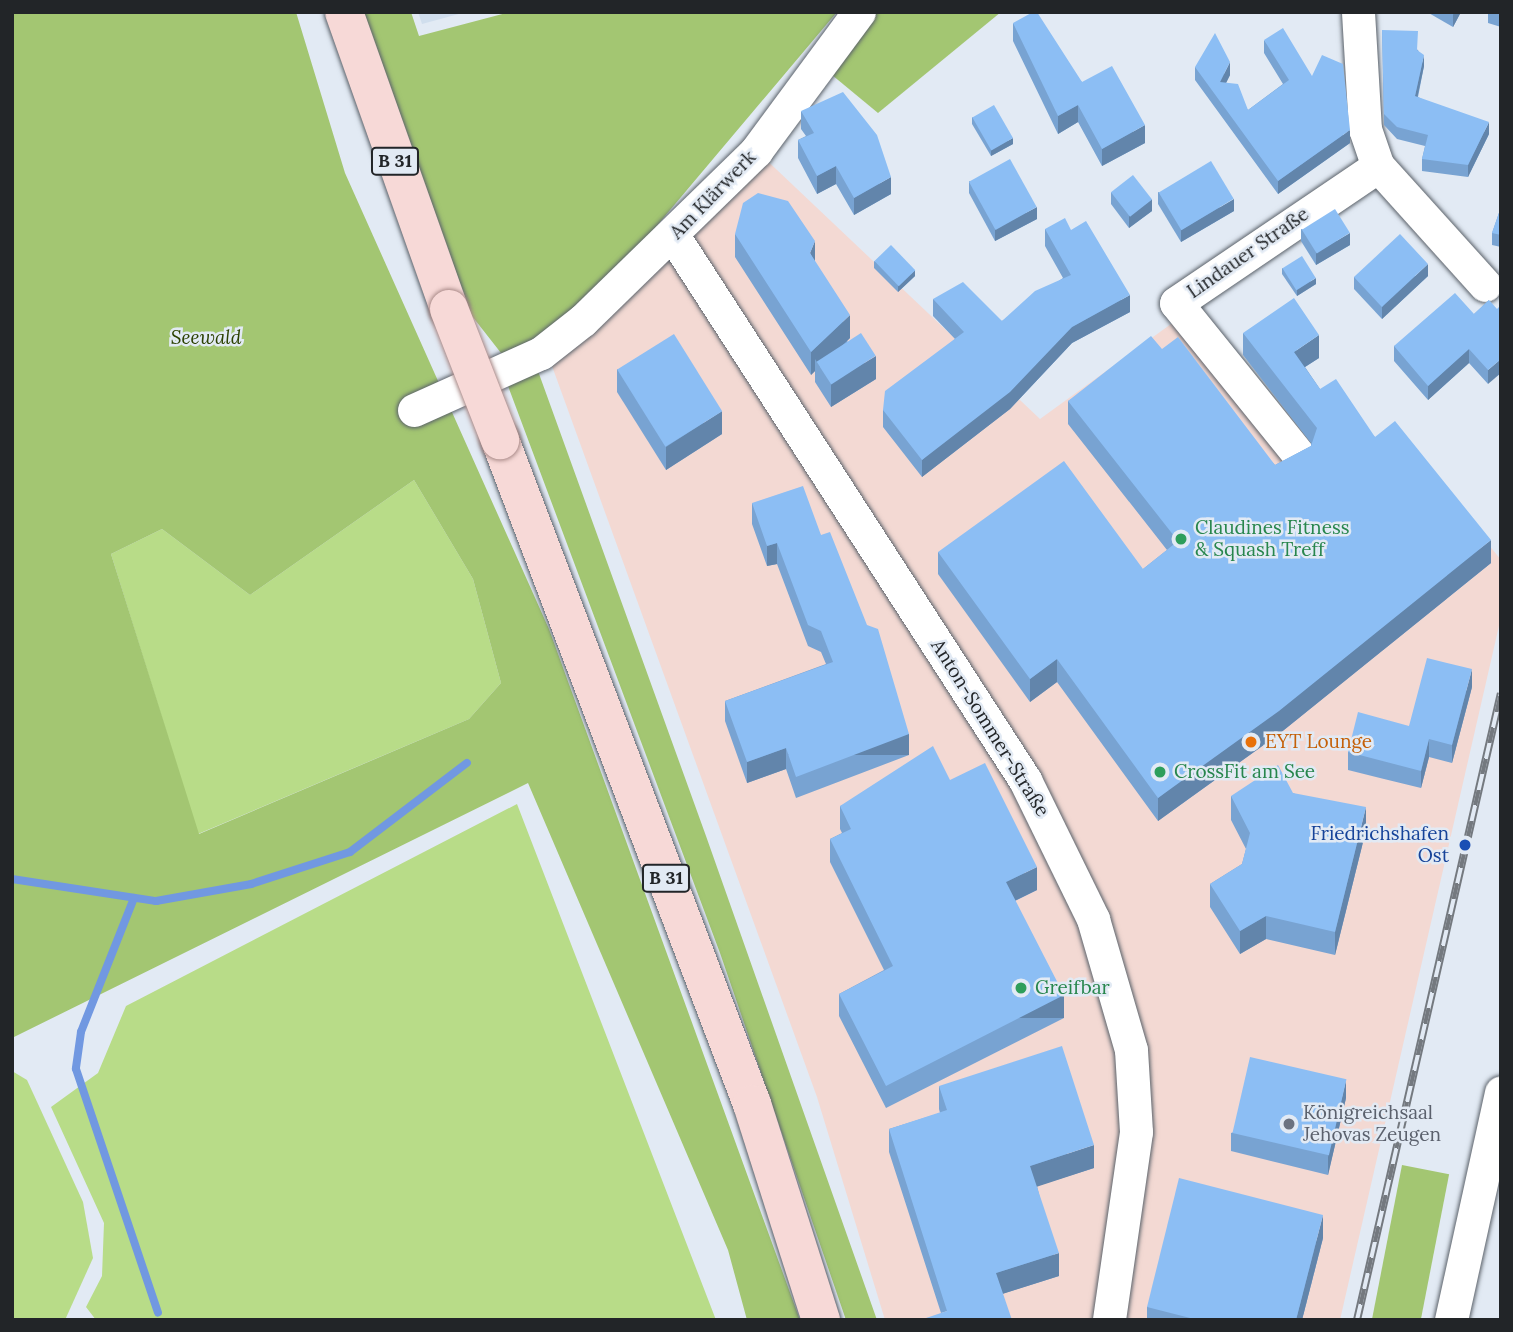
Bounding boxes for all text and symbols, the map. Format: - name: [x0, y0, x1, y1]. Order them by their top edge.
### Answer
- road number: B 31: [370, 146, 420, 176]
- street label: Am Klärwerk: [665, 146, 761, 244]
- street label: Lindauer Straße: [1183, 203, 1313, 303]
- park label: Seewald: [171, 327, 241, 349]
- place label: Claudines Fitness & Squash Treff: [1195, 517, 1350, 561]
- marker: Claudines Fitness & Squash Treff: [1173, 531, 1189, 547]
- street label: Anton-Sommer-Straße: [926, 635, 1054, 821]
- place label: EYT Lounge: [1265, 731, 1372, 753]
- marker: EYT Lounge: [1243, 734, 1259, 750]
- place label: CrossFit am See: [1174, 761, 1315, 783]
- marker: CrossFit am See: [1152, 764, 1168, 780]
- place label: Friedrichshafen Ost: [1310, 823, 1449, 867]
- marker: Friedrichshafen Ost: [1455, 835, 1475, 855]
- road number: B 31: [642, 864, 690, 892]
- place label: Greifbar: [1035, 977, 1110, 999]
- marker: Greifbar: [1013, 980, 1029, 996]
- place label: Königreichsaal Jehovas Zeugen: [1303, 1102, 1441, 1146]
- marker: Königreichsaal Jehovas Zeugen: [1281, 1116, 1297, 1132]

